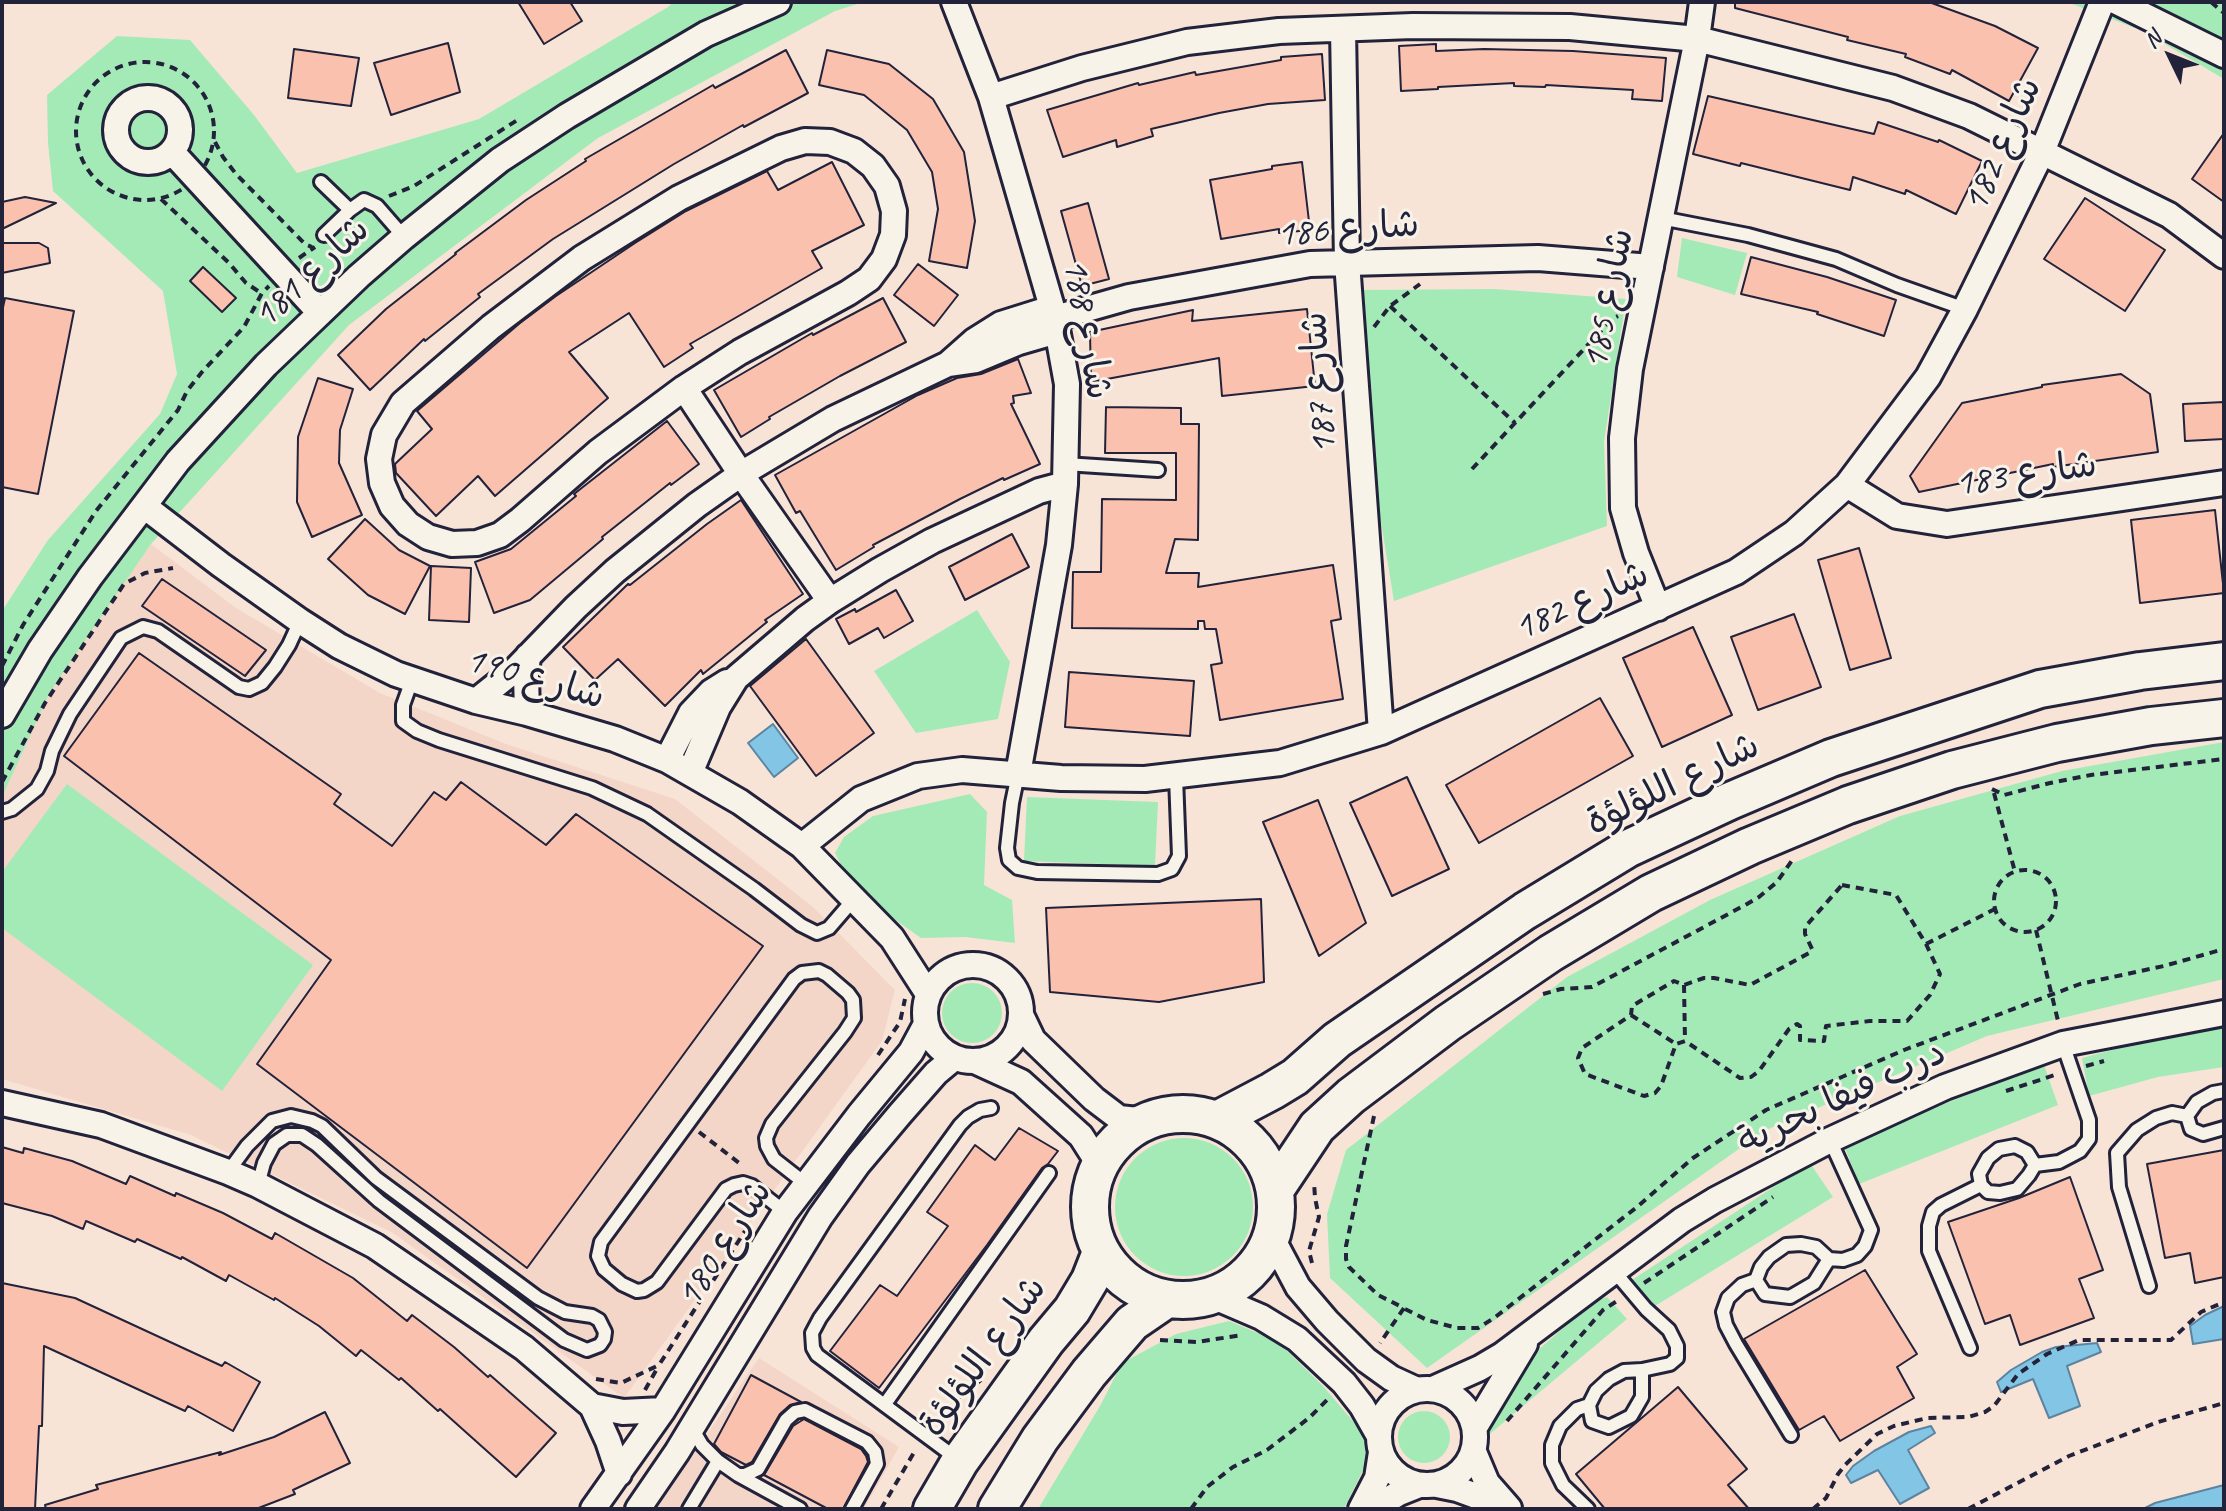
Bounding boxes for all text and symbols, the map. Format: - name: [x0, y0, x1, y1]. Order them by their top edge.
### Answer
- north arrow: [2130, 16, 2210, 96]
- text: N: [2138, 25, 2167, 54]
- street label: شارع 182: [1953, 71, 2053, 219]
- street label: شارع 186: [1275, 202, 1421, 258]
- street label: شارع 181: [244, 208, 380, 338]
- street label: شارع 185: [1573, 225, 1645, 373]
- street label: شارع 188: [1051, 255, 1121, 403]
- street label: شارع 187: [1292, 310, 1348, 456]
- street label: شارع 183: [1952, 442, 2100, 508]
- street label: شارع 182: [1508, 552, 1656, 652]
- street label: شارع 190: [460, 637, 610, 721]
- street label: شارع اللؤلؤة: [1579, 723, 1767, 847]
- street label: درب فيفا بحرية: [1731, 1030, 1953, 1166]
- street label: شارع 180: [667, 1172, 783, 1316]
- street label: شارع اللؤلؤة: [910, 1268, 1058, 1446]

